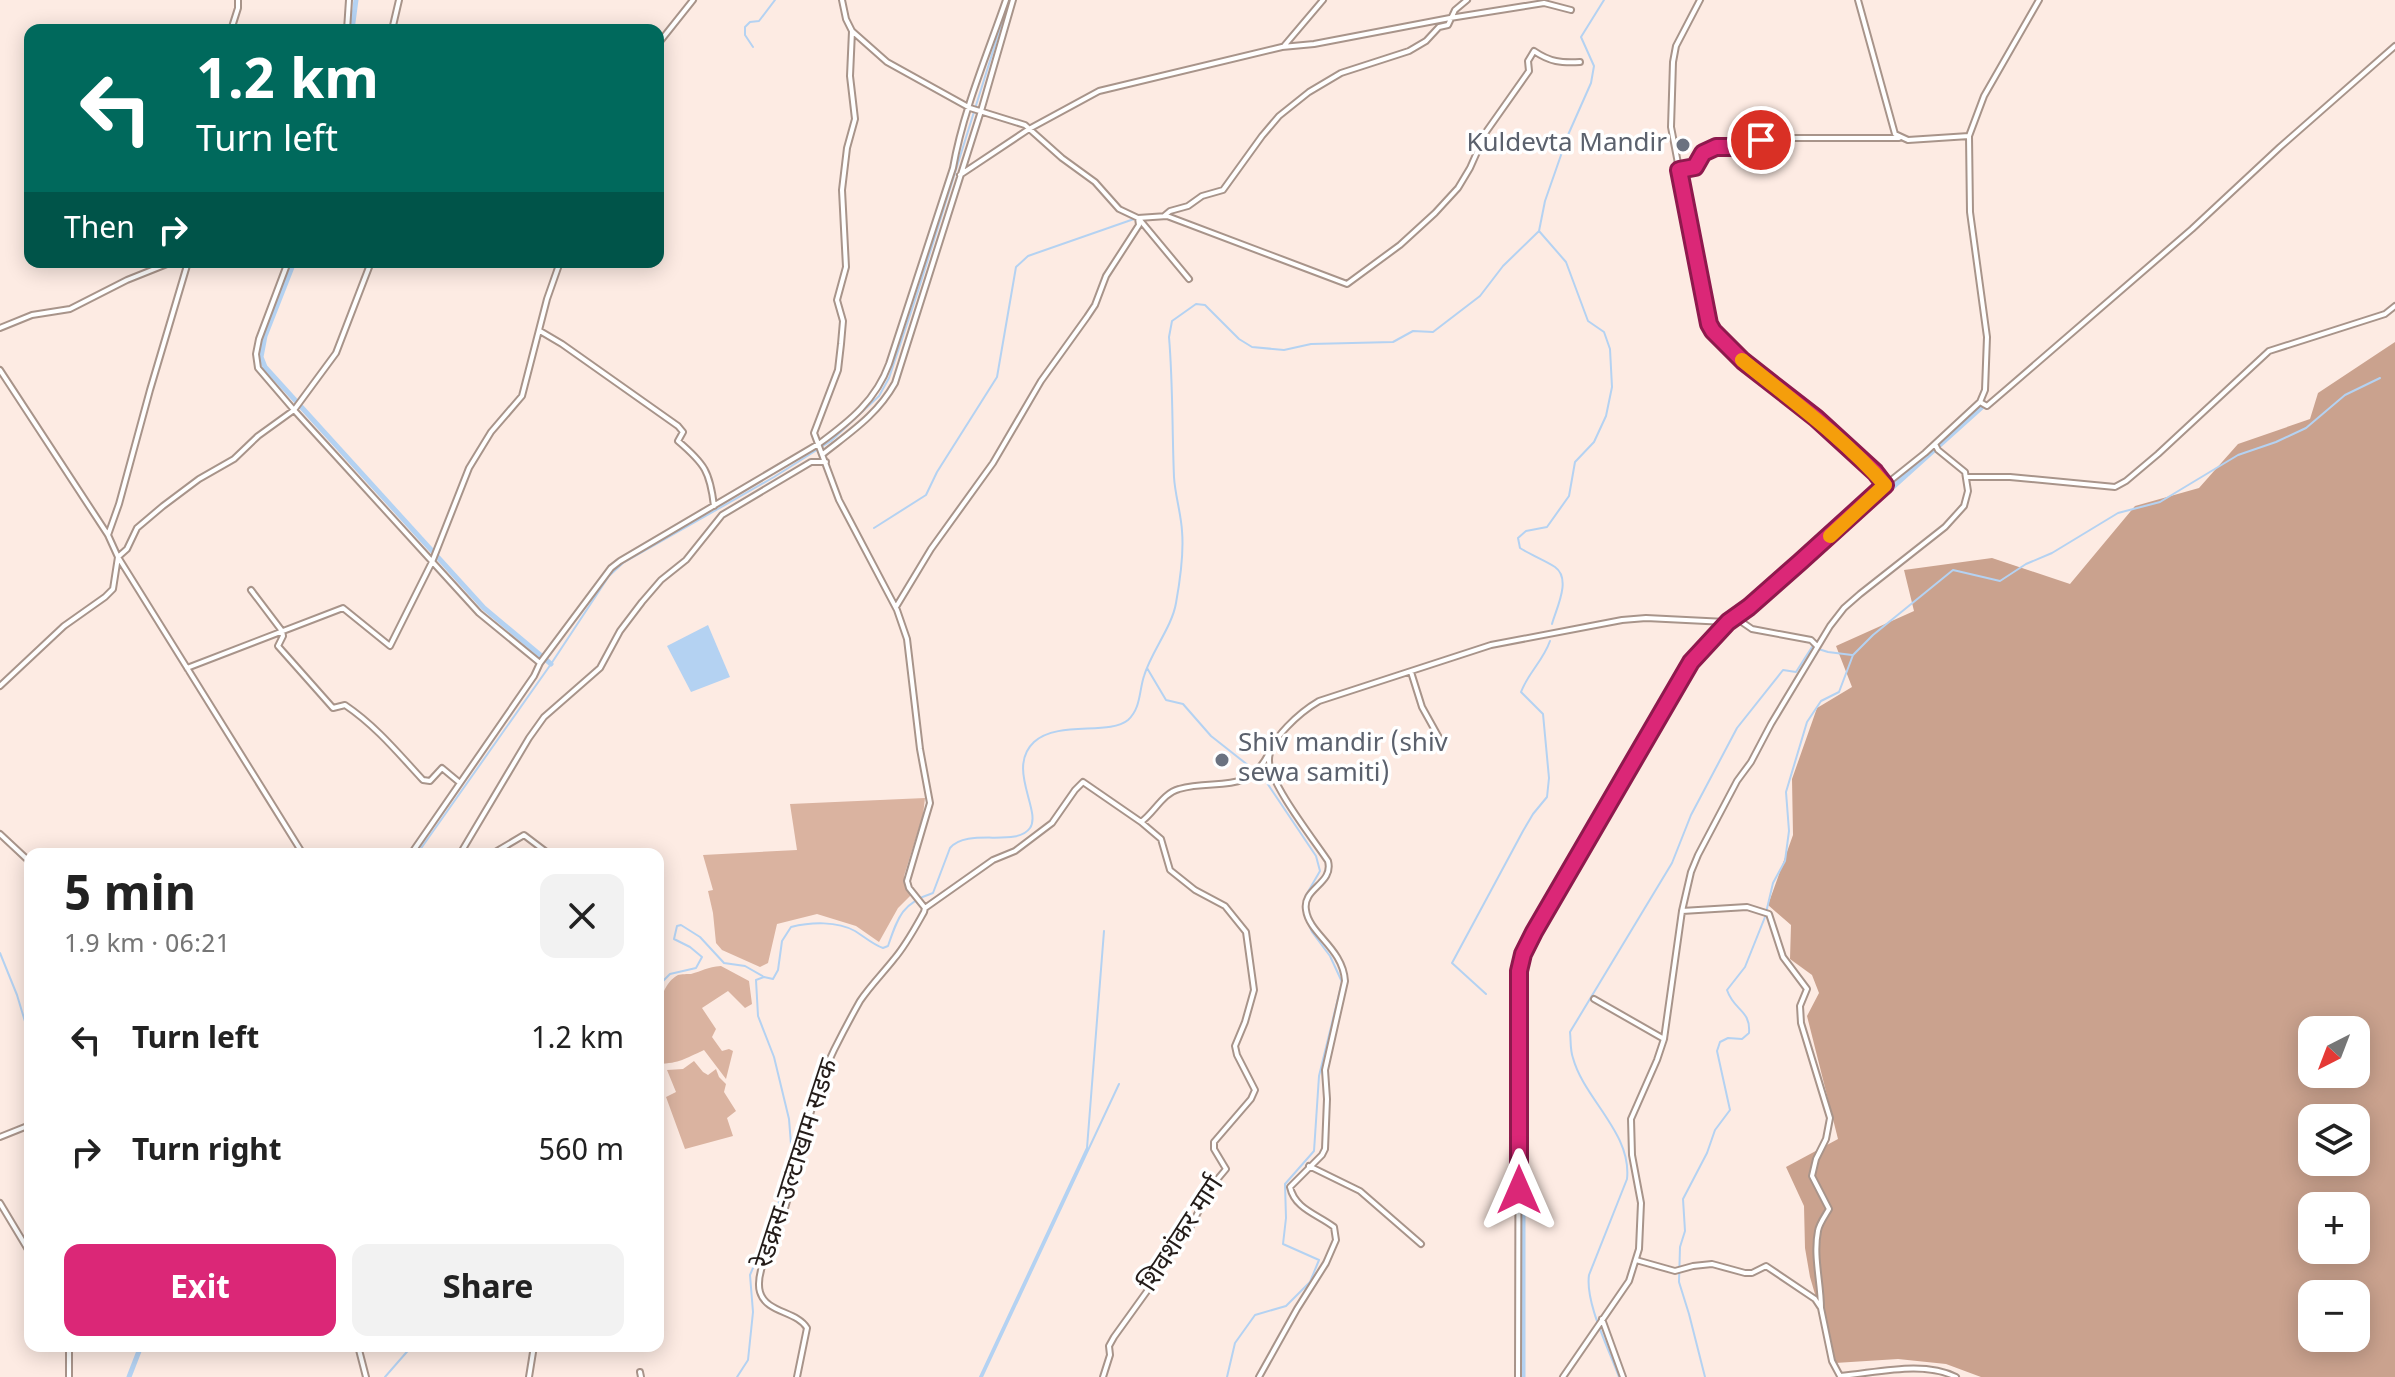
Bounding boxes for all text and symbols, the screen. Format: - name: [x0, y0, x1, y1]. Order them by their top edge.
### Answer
- text: 1.2 km: [196, 48, 379, 121]
- icon: left: [64, 56, 168, 160]
- pin: [1727, 106, 1795, 174]
- icon: arrive: [1739, 118, 1783, 162]
- text: Turn left: [196, 119, 338, 166]
- place label: Kuldevta Mandir: [1466, 128, 1667, 162]
- marker: Kuldevta Mandir: [1674, 136, 1692, 154]
- icon: right: [151, 208, 195, 252]
- text: Then: [64, 211, 135, 250]
- place label: Shiv mandir (shiv sewa samiti): [1238, 728, 1449, 792]
- marker: Shiv mandir (shiv sewa samiti): [1213, 751, 1231, 769]
- text: 5 min: [64, 867, 196, 930]
- button: close: [540, 874, 624, 958]
- text: 1.9 km · 06:21: [64, 929, 230, 963]
- north arrow: [2298, 1016, 2370, 1088]
- map controls: [2298, 1016, 2370, 1352]
- icon: left: [64, 1018, 108, 1062]
- text: Turn left: [132, 1021, 259, 1060]
- text: 1.2 km: [531, 1021, 624, 1060]
- street label: रेडक्रस-उल्टाखाम सडक: [747, 1054, 848, 1274]
- button: layers: [2298, 1104, 2370, 1176]
- icon: right: [64, 1130, 108, 1174]
- text: Turn right: [132, 1133, 282, 1172]
- text: 560 m: [539, 1133, 624, 1172]
- position arrow: [1477, 1148, 1561, 1232]
- street label: शिवशंकर मार्ग: [1132, 1170, 1233, 1299]
- button: +: [2298, 1192, 2370, 1264]
- button: Exit: [64, 1244, 336, 1336]
- button: Share: [352, 1244, 624, 1336]
- button: −: [2298, 1280, 2370, 1352]

